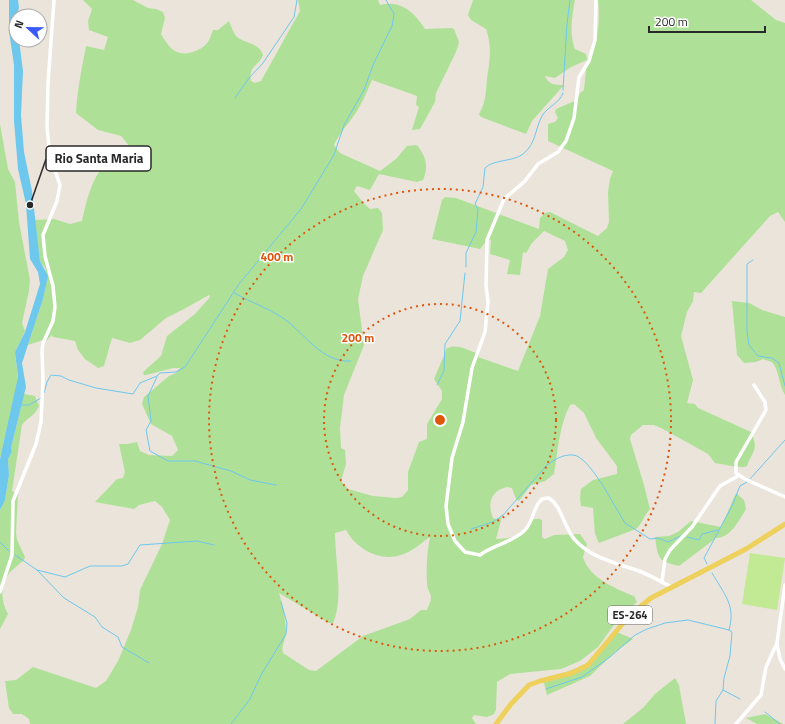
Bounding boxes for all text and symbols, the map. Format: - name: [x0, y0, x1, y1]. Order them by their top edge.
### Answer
- north arrow: [8, 8, 48, 48]
- scale bar: [649, 8, 765, 34]
- text: 200 m: [655, 12, 688, 31]
- text: N: [10, 18, 28, 31]
- callout: Rio Santa Maria: [46, 146, 151, 171]
- text: Rio Santa Maria: [55, 148, 144, 168]
- text: 400 m: [261, 247, 293, 266]
- text: 200 m: [342, 328, 374, 347]
- centre of rings: [433, 413, 447, 427]
- road number: ES-264: [608, 606, 652, 624]

